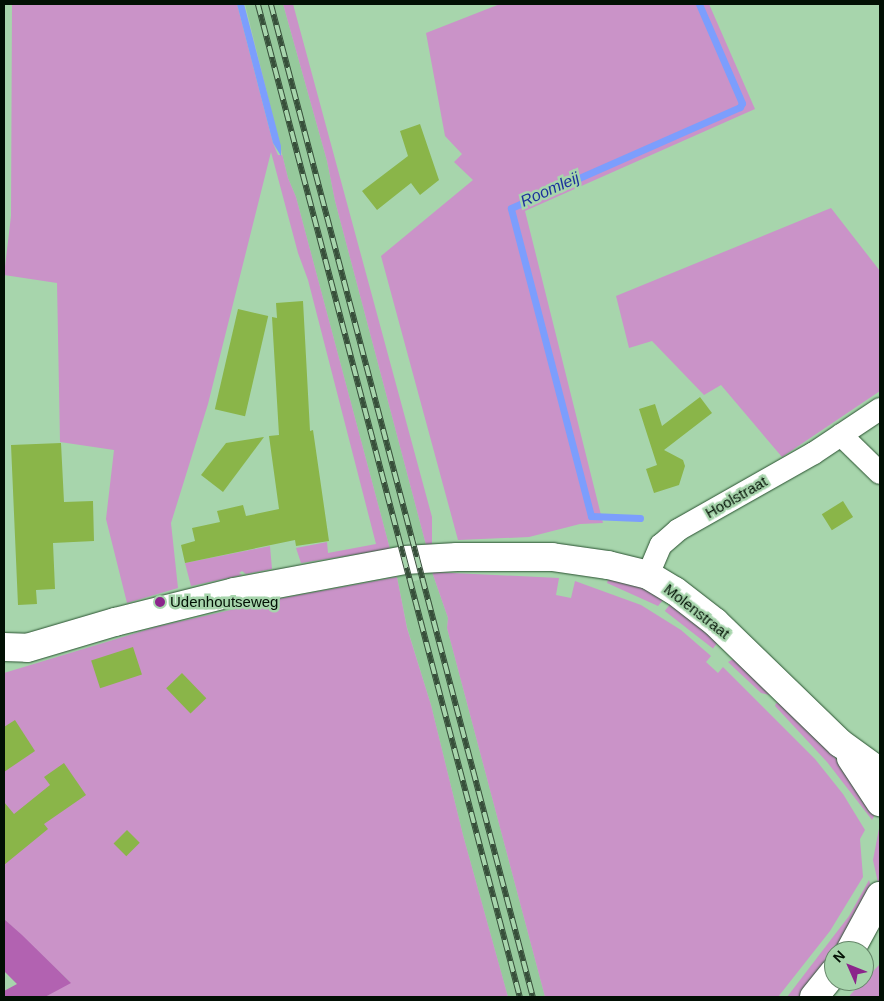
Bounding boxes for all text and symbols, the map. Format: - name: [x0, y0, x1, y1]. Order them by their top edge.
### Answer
- water label: Roomleij: [518, 169, 582, 211]
- street label: Hoolstraat: [702, 472, 770, 522]
- street label: Molenstraat: [661, 580, 733, 642]
- place label: Udenhoutseweg: [170, 593, 278, 611]
- marker: Udenhoutseweg: [154, 596, 166, 608]
- north arrow: [824, 941, 874, 991]
- text: N: [830, 947, 848, 965]

